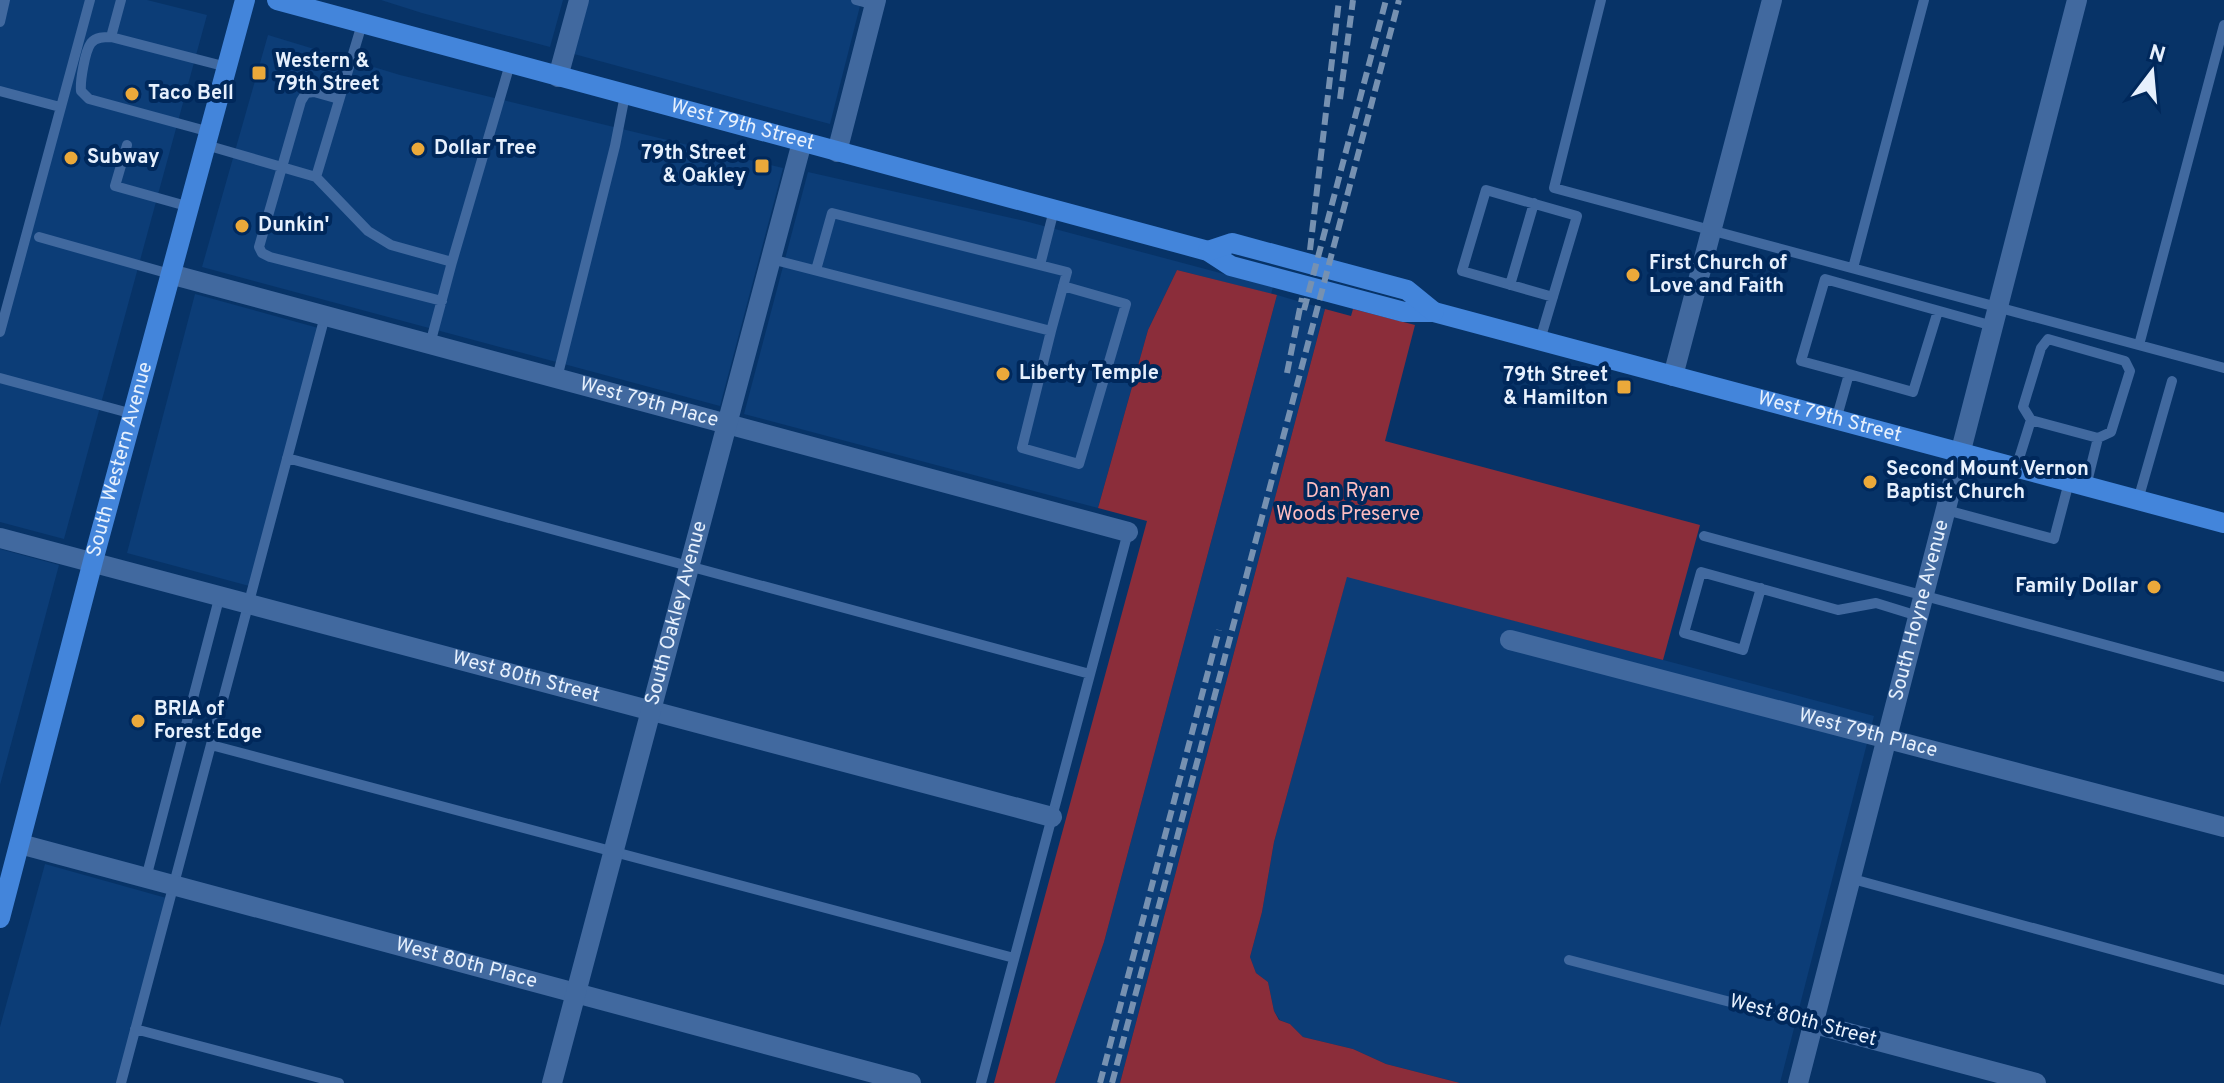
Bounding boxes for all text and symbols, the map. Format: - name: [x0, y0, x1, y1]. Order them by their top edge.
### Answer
- north arrow: [2112, 32, 2192, 112]
- text: N: [2146, 40, 2168, 70]
- place label: Western & 79th Street: [275, 49, 380, 98]
- marker: Western & 79th Street: [250, 64, 268, 82]
- place label: Taco Bell: [148, 81, 234, 107]
- marker: Taco Bell: [123, 85, 141, 103]
- street label: West 79th Street: [667, 94, 817, 157]
- place label: Dollar Tree: [434, 136, 537, 162]
- marker: Dollar Tree: [409, 140, 427, 158]
- place label: 79th Street & Oakley: [641, 141, 746, 190]
- place label: Subway: [87, 145, 160, 171]
- marker: Subway: [62, 149, 80, 167]
- marker: 79th Street & Oakley: [753, 157, 771, 175]
- place label: Dunkin': [258, 213, 329, 239]
- marker: Dunkin': [233, 217, 251, 235]
- place label: First Church of Love and Faith: [1649, 251, 1787, 300]
- marker: First Church of Love and Faith: [1624, 266, 1642, 284]
- street label: South Western Avenue: [82, 359, 159, 560]
- place label: Liberty Temple: [1019, 361, 1159, 387]
- place label: 79th Street & Hamilton: [1503, 363, 1608, 412]
- marker: Liberty Temple: [994, 365, 1012, 383]
- street label: West 79th Place: [577, 372, 721, 434]
- marker: 79th Street & Hamilton: [1615, 378, 1633, 396]
- street label: West 79th Street: [1754, 386, 1904, 449]
- place label: Second Mount Vernon Baptist Church: [1886, 457, 2089, 506]
- marker: Second Mount Vernon Baptist Church: [1861, 473, 1879, 491]
- park label: Dan Ryan Woods Preserve: [1276, 479, 1420, 528]
- street label: South Hoyne Avenue: [1884, 517, 1956, 704]
- street label: South Oakley Avenue: [640, 518, 714, 708]
- place label: Family Dollar: [2015, 574, 2139, 600]
- marker: Family Dollar: [2145, 578, 2163, 596]
- street label: West 80th Street: [449, 645, 602, 709]
- place label: BRIA of Forest Edge: [154, 697, 262, 746]
- street label: West 79th Place: [1796, 703, 1940, 764]
- marker: BRIA of Forest Edge: [129, 712, 147, 730]
- street label: West 80th Place: [392, 932, 540, 995]
- street label: West 80th Street: [1726, 989, 1880, 1053]

